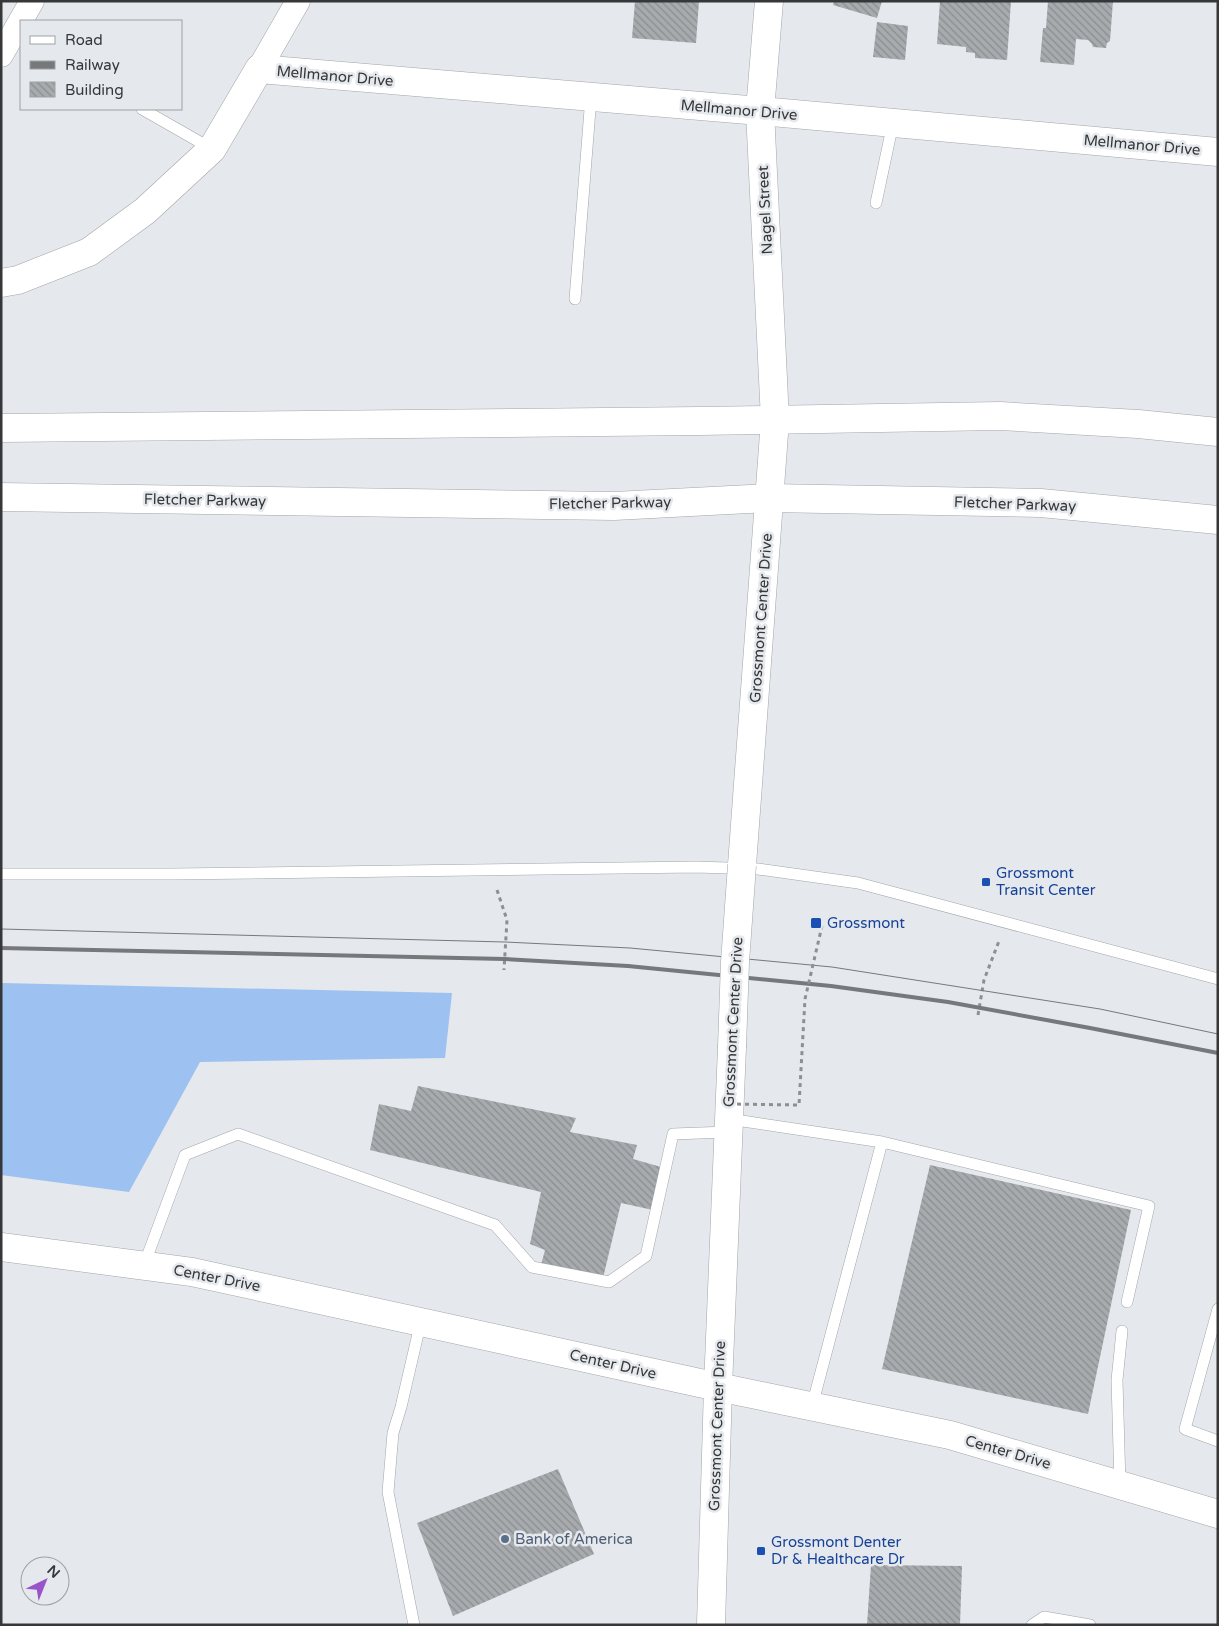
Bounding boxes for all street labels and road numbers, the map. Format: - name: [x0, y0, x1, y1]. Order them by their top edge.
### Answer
- street label: Mellmanor Drive: [276, 62, 394, 90]
- street label: Mellmanor Drive: [680, 96, 798, 124]
- street label: Mellmanor Drive: [1083, 131, 1201, 159]
- street label: Nagel Street: [754, 165, 776, 255]
- street label: Fletcher Parkway: [144, 490, 266, 510]
- street label: Fletcher Parkway: [549, 493, 671, 513]
- street label: Fletcher Parkway: [954, 493, 1076, 515]
- street label: Grossmont Center Drive: [746, 532, 776, 704]
- street label: Grossmont Center Drive: [720, 937, 746, 1107]
- street label: Center Drive: [172, 1261, 262, 1295]
- street label: Grossmont Center Drive: [705, 1341, 729, 1511]
- street label: Center Drive: [568, 1345, 658, 1383]
- street label: Center Drive: [963, 1431, 1053, 1473]

